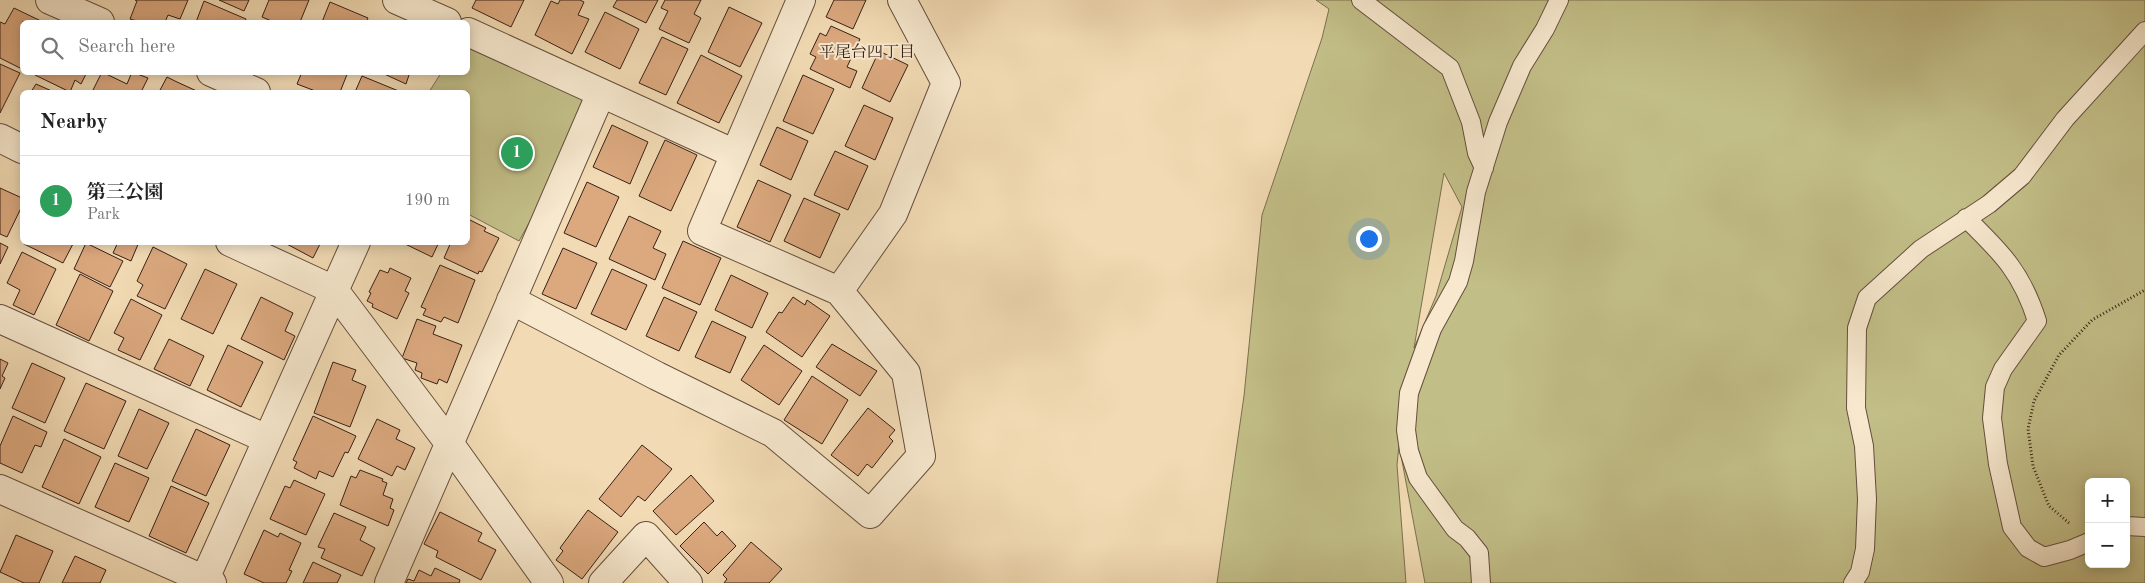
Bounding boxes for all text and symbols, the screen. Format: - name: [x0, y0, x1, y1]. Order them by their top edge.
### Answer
- search box: [20, 20, 470, 75]
- icon: search: [38, 34, 66, 62]
- text: Search here: [78, 38, 175, 57]
- district label: 平尾台四丁目: [819, 43, 915, 61]
- text: Nearby: [40, 112, 108, 133]
- pin: 1: [501, 134, 533, 172]
- text: 第三公園: [87, 184, 163, 203]
- text: 1: [51, 193, 61, 209]
- text: 190 m: [405, 193, 450, 209]
- text: Park: [87, 207, 120, 223]
- your location: [1356, 226, 1382, 252]
- map controls: [2085, 478, 2130, 568]
- button: +: [2085, 478, 2130, 523]
- button: −: [2085, 523, 2130, 568]

